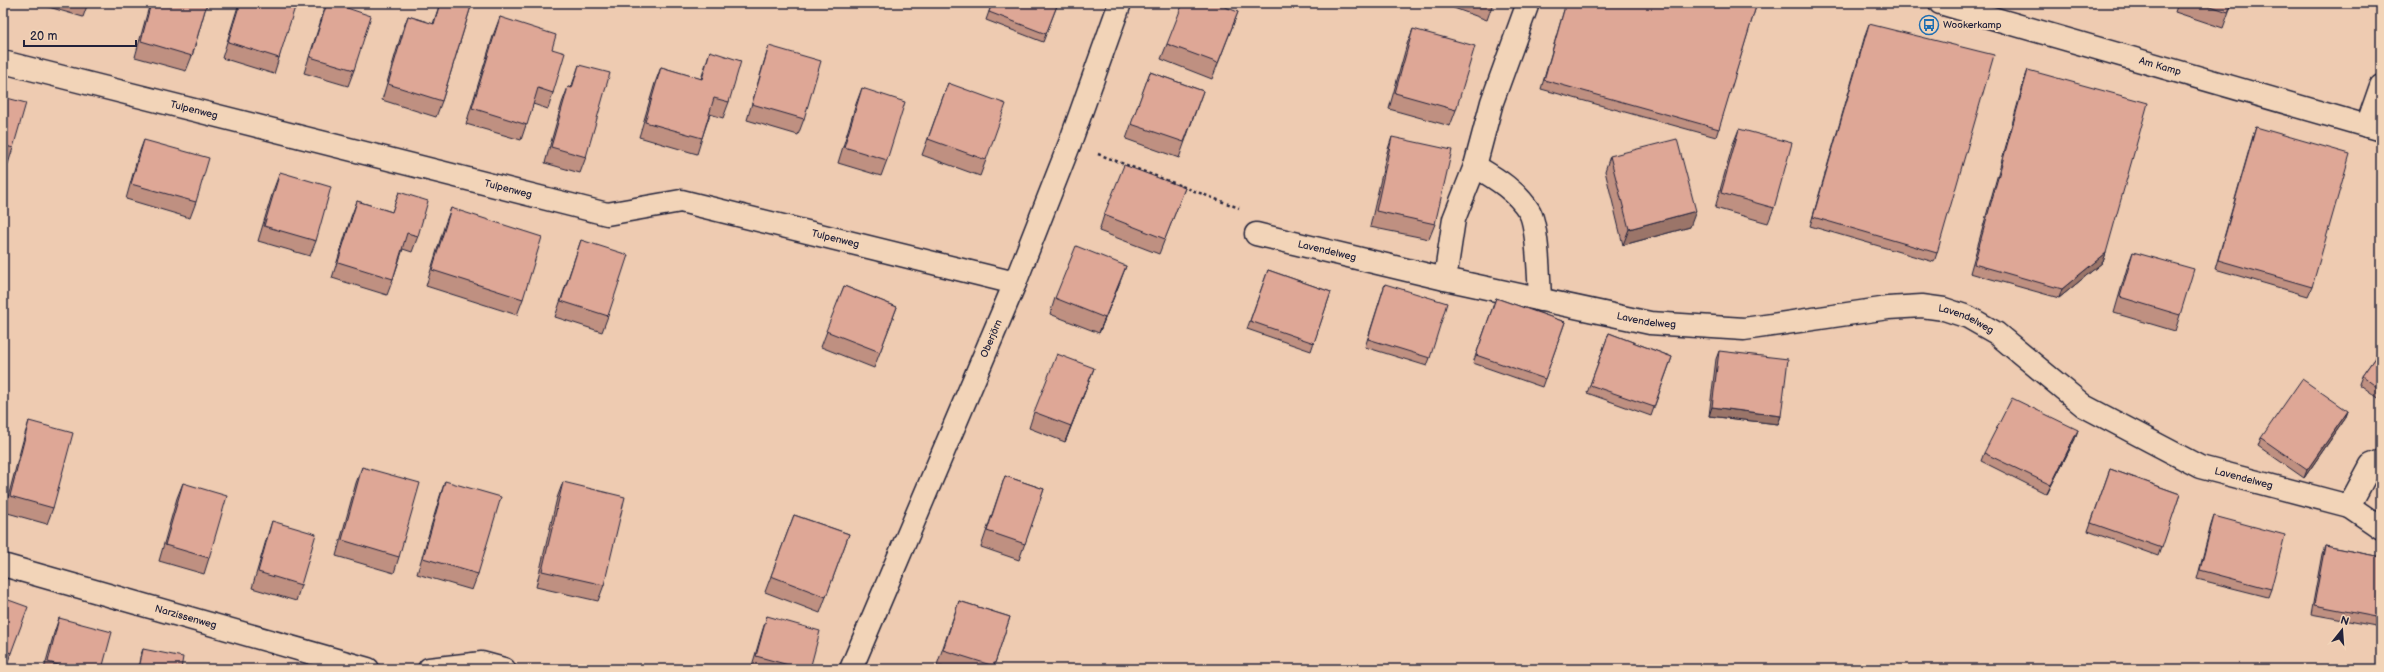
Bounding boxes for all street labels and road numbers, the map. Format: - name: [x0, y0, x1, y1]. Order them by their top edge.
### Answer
- street label: Am Kamp: [2138, 55, 2183, 78]
- street label: Tulpenweg: [169, 98, 219, 122]
- street label: Tulpenweg: [483, 177, 534, 201]
- street label: Tulpenweg: [810, 227, 861, 251]
- street label: Lavendelweg: [1297, 238, 1358, 264]
- street label: Lavendelweg: [1938, 302, 1996, 337]
- street label: Lavendelweg: [1616, 310, 1676, 331]
- street label: Oberjörn: [978, 317, 1005, 359]
- street label: Lavendelweg: [2213, 465, 2274, 492]
- street label: Narzissenweg: [153, 603, 218, 632]

